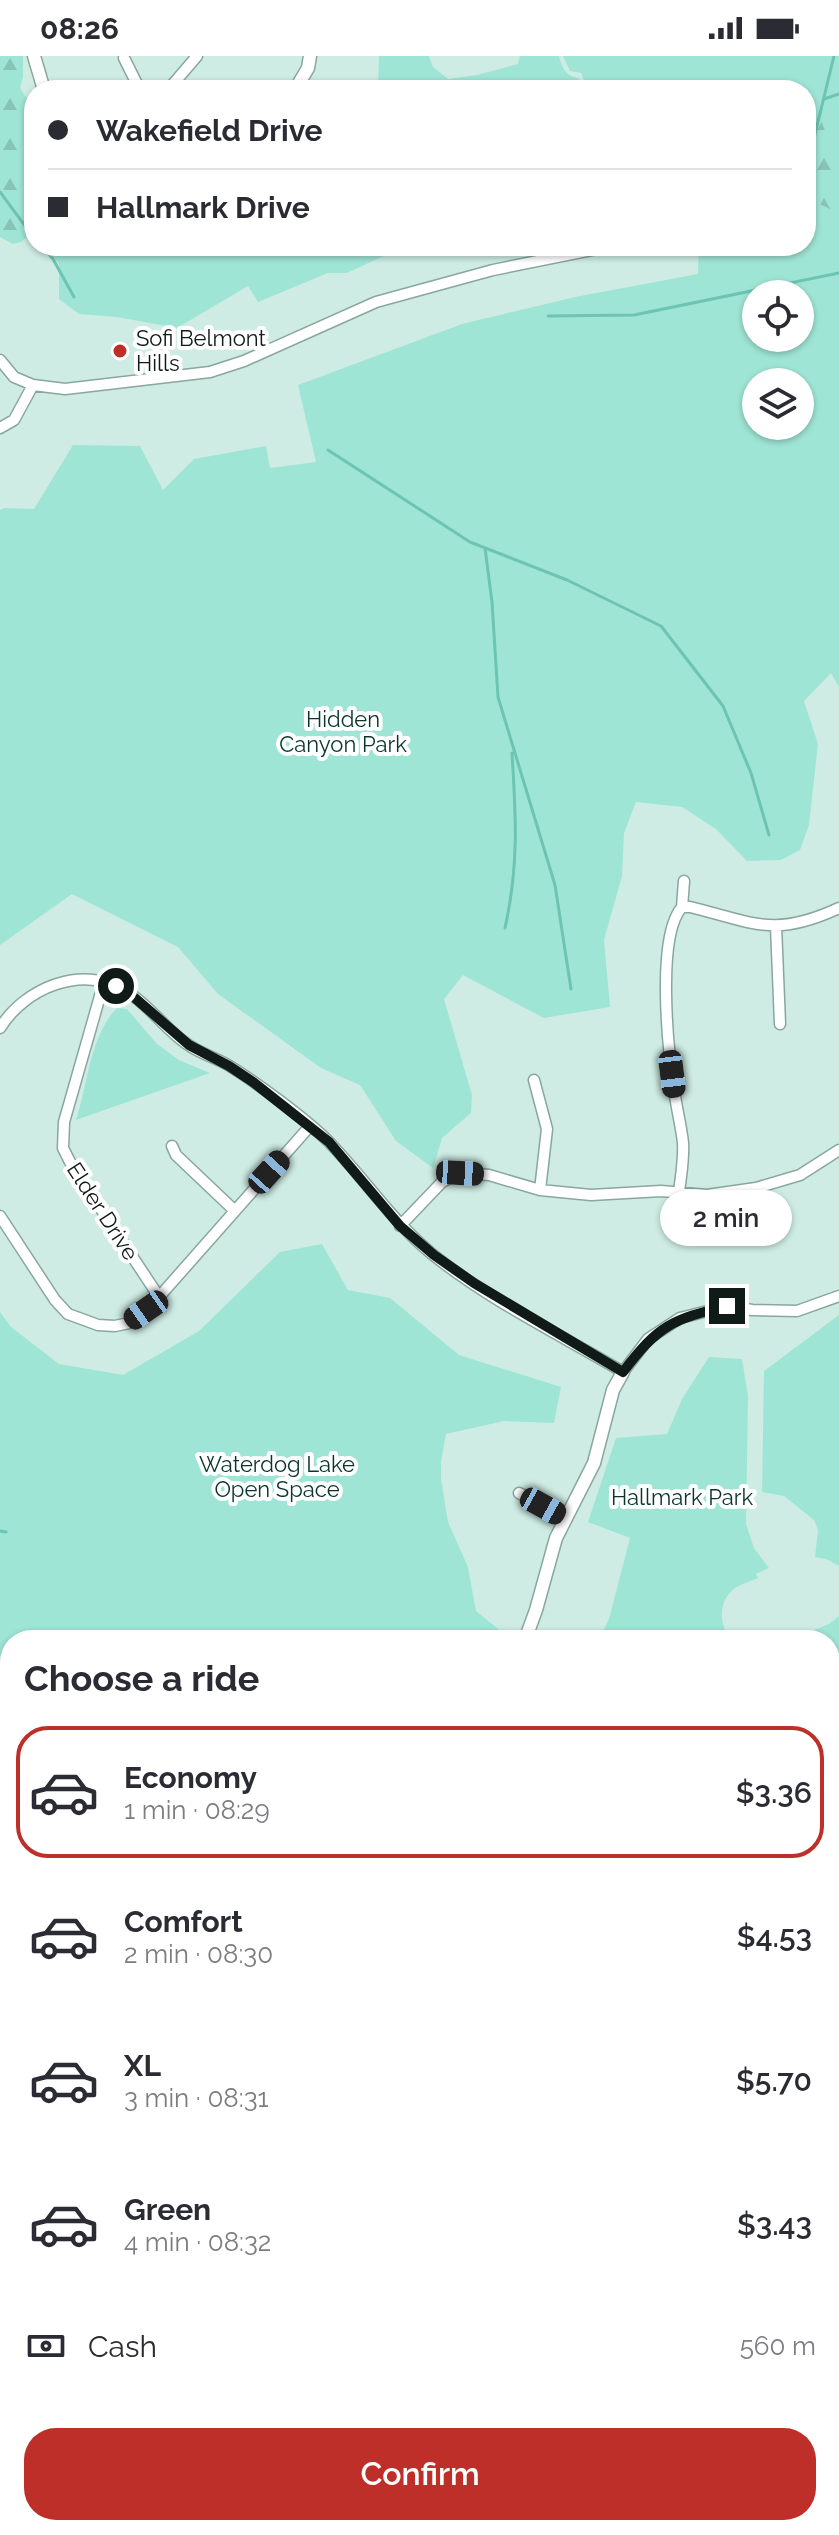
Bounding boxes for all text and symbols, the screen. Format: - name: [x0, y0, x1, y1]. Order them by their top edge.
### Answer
- text: 08:26: [40, 11, 119, 46]
- text: Wakefield Drive: [96, 113, 323, 148]
- text: Hallmark Drive: [96, 190, 310, 225]
- map controls: [742, 280, 814, 440]
- button: locate: [742, 280, 814, 352]
- place label: Sofi Belmont Hills: [136, 325, 267, 376]
- marker: Sofi Belmont Hills: [111, 342, 129, 360]
- button: layers: [742, 368, 814, 440]
- park label: Hidden Canyon Park: [279, 706, 407, 757]
- route start: [98, 968, 134, 1004]
- car: [657, 1049, 687, 1099]
- car: [244, 1146, 294, 1198]
- street label: Elder Drive: [62, 1157, 144, 1265]
- car: [435, 1160, 485, 1186]
- callout: 2 min: [661, 1190, 793, 1246]
- text: 2 min: [693, 1203, 759, 1233]
- car: [119, 1286, 173, 1334]
- route end: [709, 1288, 745, 1324]
- park label: Waterdog Lake Open Space: [199, 1451, 355, 1502]
- car: [516, 1484, 570, 1528]
- park label: Hallmark Park: [611, 1484, 753, 1510]
- text: Choose a ride: [24, 1657, 259, 1699]
- icon: car: [28, 1756, 100, 1828]
- text: Economy: [124, 1760, 257, 1795]
- text: $3.36: [736, 1775, 812, 1810]
- text: 1 min · 08:29: [124, 1795, 270, 1825]
- icon: car: [28, 1900, 100, 1972]
- text: Comfort: [124, 1904, 243, 1939]
- text: $4.53: [737, 1919, 812, 1954]
- text: 2 min · 08:30: [124, 1939, 273, 1969]
- icon: car: [28, 2044, 100, 2116]
- text: XL: [124, 2048, 161, 2083]
- text: $5.70: [736, 2063, 812, 2098]
- text: 3 min · 08:31: [124, 2083, 269, 2113]
- icon: car: [28, 2188, 100, 2260]
- text: Green: [124, 2192, 211, 2227]
- text: $3.43: [737, 2207, 812, 2242]
- text: 4 min · 08:32: [124, 2227, 271, 2257]
- icon: cash: [24, 2324, 68, 2368]
- text: Cash: [88, 2329, 157, 2364]
- text: 560 m: [740, 2331, 816, 2361]
- button: Confirm: [24, 2428, 816, 2520]

